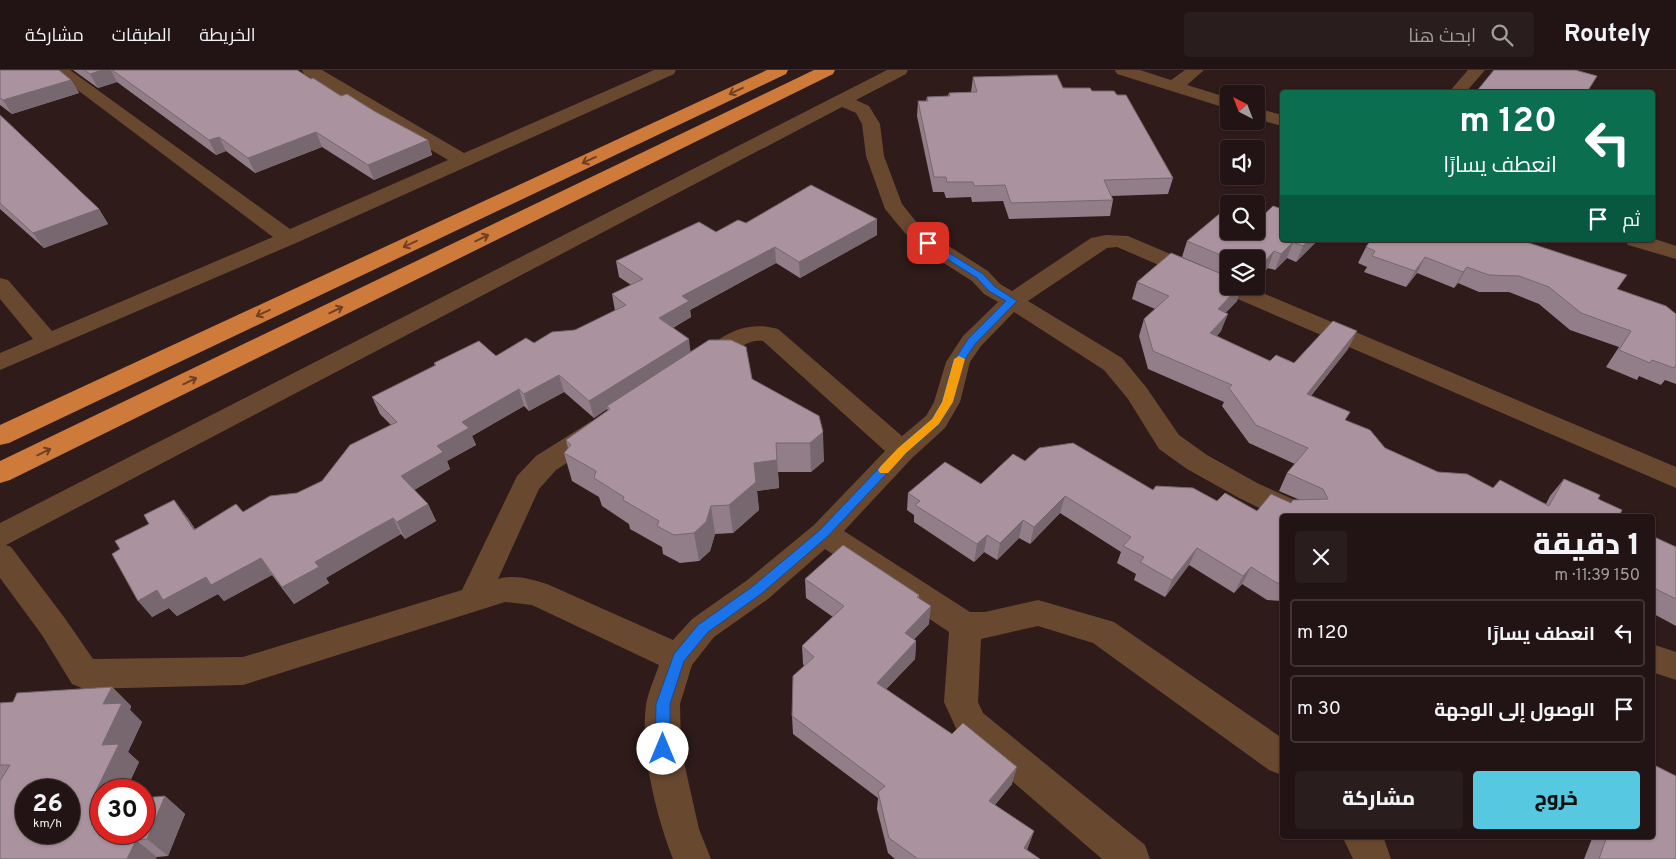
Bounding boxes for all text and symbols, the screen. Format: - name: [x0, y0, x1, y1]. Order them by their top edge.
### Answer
- search box: [1184, 12, 1534, 57]
- text: Routely: [1564, 20, 1651, 50]
- icon: search: [1488, 21, 1516, 49]
- text: مشاركة: [25, 25, 84, 48]
- text: الطبقات: [112, 25, 171, 48]
- text: الخريطة: [199, 25, 256, 48]
- text: ابحث هنا: [1408, 25, 1476, 49]
- north arrow: [1220, 85, 1265, 130]
- map controls: [1220, 85, 1265, 295]
- one-way arrow: [729, 86, 744, 96]
- text: 120 m: [1459, 100, 1557, 144]
- icon: left: [1575, 110, 1640, 175]
- button: sound: [1220, 140, 1265, 185]
- text: انعطف يسارًا: [1443, 153, 1557, 180]
- one-way arrow: [582, 155, 597, 165]
- button: search: [1220, 195, 1265, 240]
- icon: arrive: [1584, 205, 1612, 233]
- text: ثم: [1622, 209, 1640, 233]
- pin: [907, 222, 949, 264]
- icon: arrive: [914, 229, 942, 257]
- one-way arrow: [474, 233, 489, 242]
- one-way arrow: [403, 239, 418, 249]
- button: layers: [1220, 250, 1265, 295]
- one-way arrow: [328, 304, 343, 314]
- one-way arrow: [256, 308, 271, 318]
- one-way arrow: [182, 376, 197, 385]
- one-way arrow: [36, 447, 51, 456]
- text: 1 دقيقة: [1533, 528, 1640, 565]
- button: close: [1295, 531, 1347, 583]
- text: 150 m · 11:39: [1555, 566, 1640, 586]
- icon: left: [1610, 619, 1638, 647]
- text: 120 m: [1297, 621, 1348, 645]
- text: انعطف يسارًا: [1487, 623, 1595, 647]
- icon: arrive: [1610, 695, 1638, 723]
- text: 30 m: [1297, 697, 1341, 721]
- text: الوصول إلى الوجهة: [1434, 699, 1595, 723]
- position arrow: [636, 722, 688, 774]
- button: مشاركة: [1295, 771, 1463, 829]
- button: خروج: [1473, 771, 1640, 829]
- speed limit sign: 30: [90, 779, 155, 844]
- text: 26: [32, 789, 63, 821]
- text: km/h: [33, 816, 62, 832]

